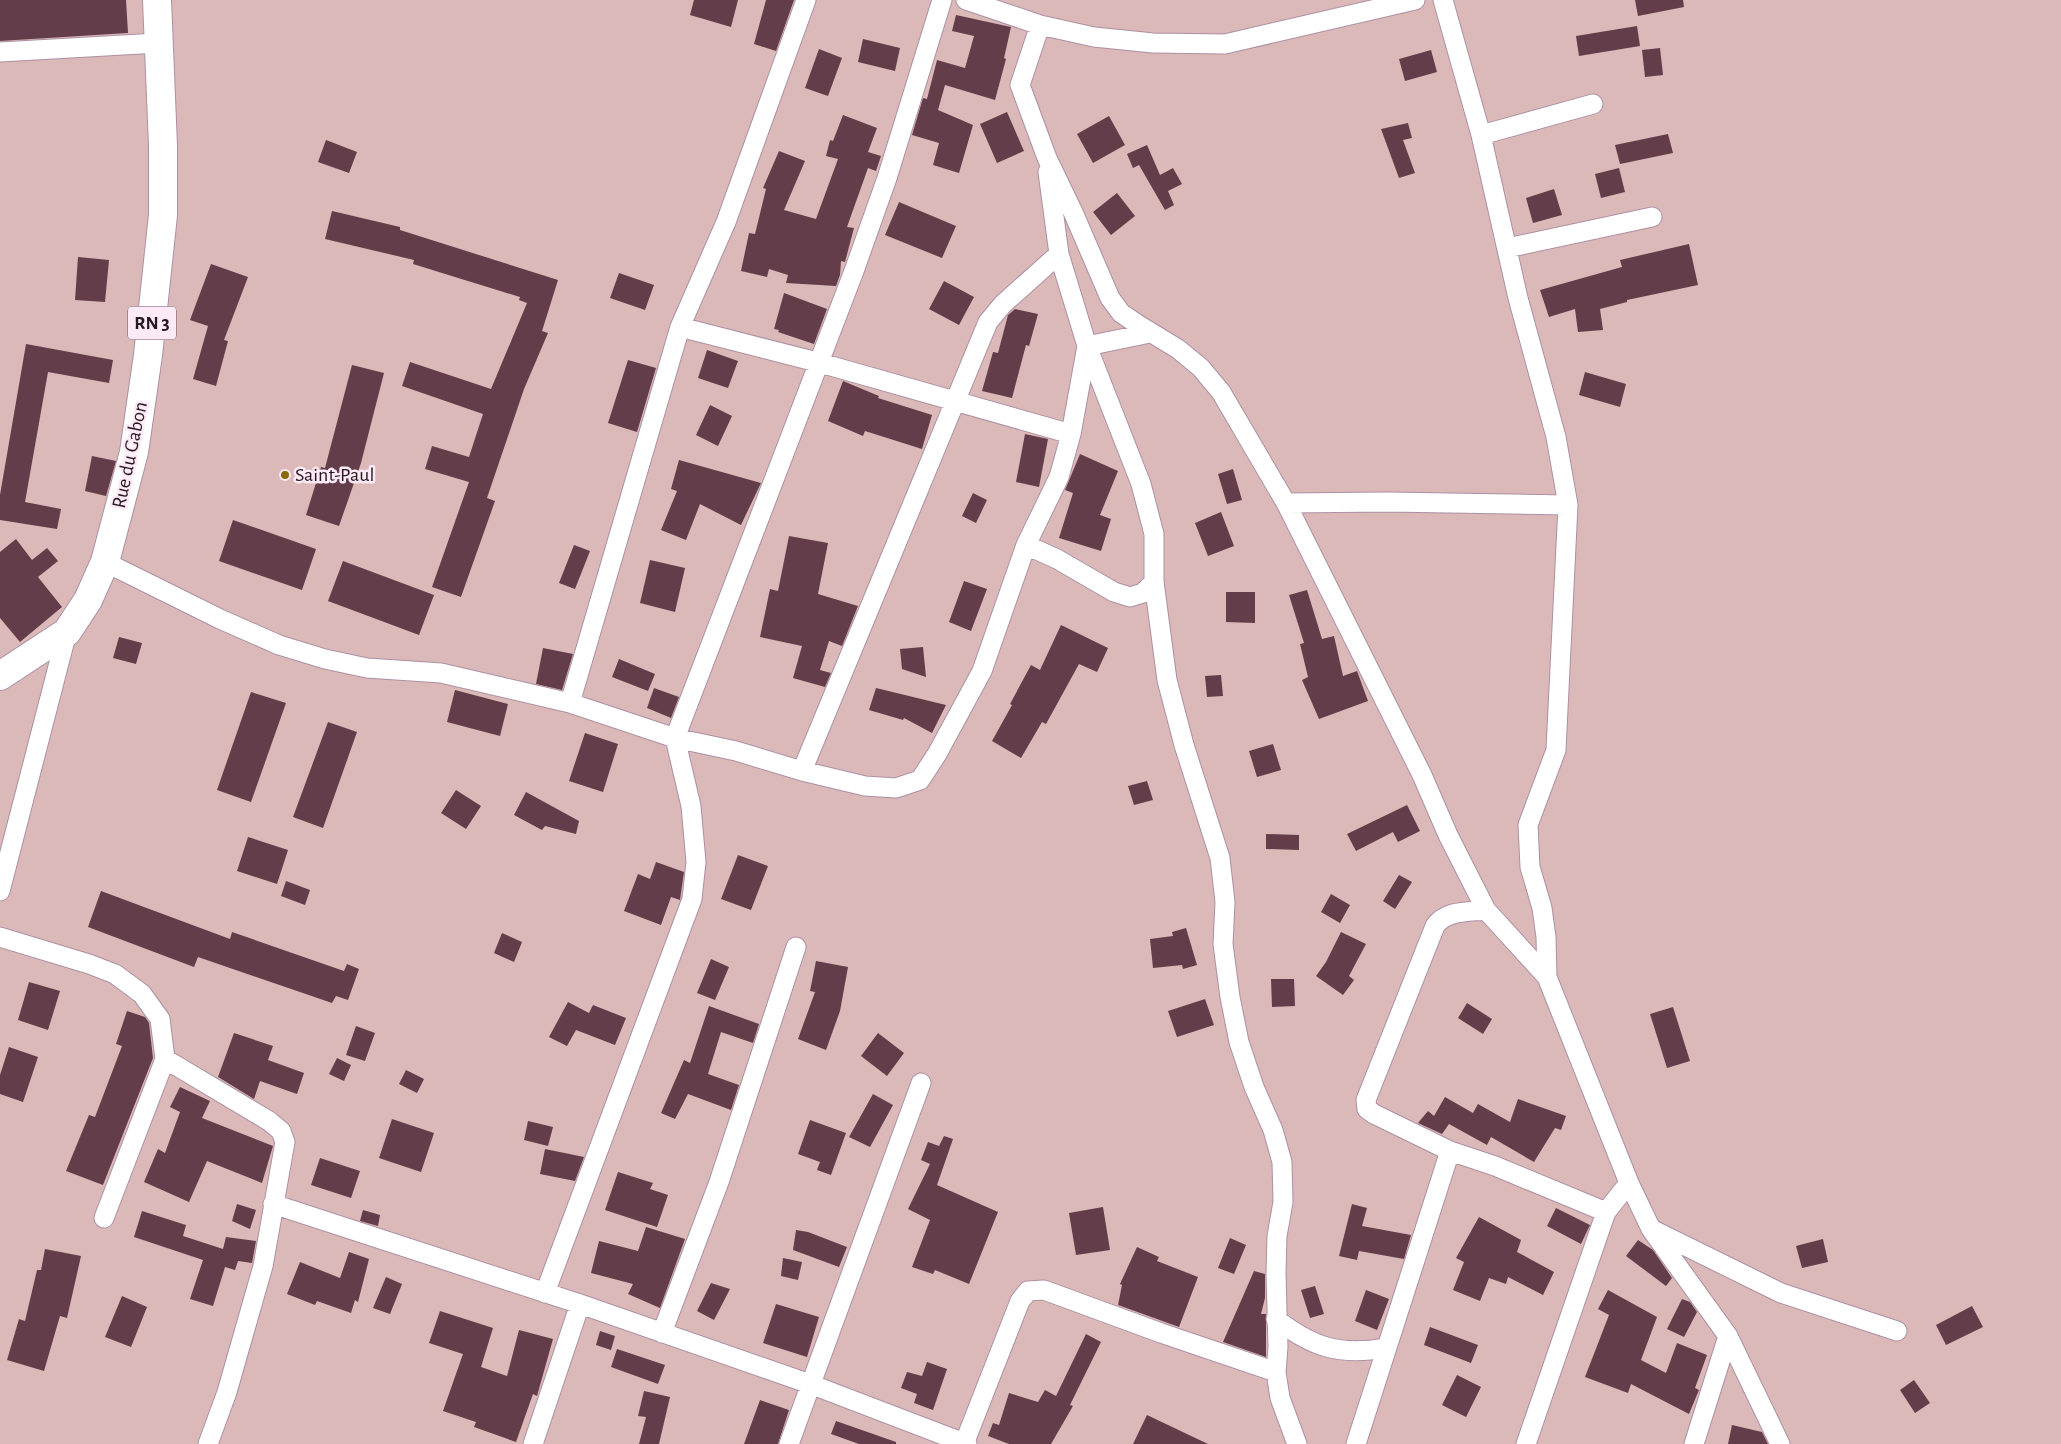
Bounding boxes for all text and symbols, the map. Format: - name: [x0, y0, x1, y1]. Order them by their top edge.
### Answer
- road number: RN 3: [128, 306, 176, 339]
- street label: Rue du Gabon: [109, 400, 151, 510]
- place label: Saint-Paul: [295, 465, 374, 485]
- marker: Saint-Paul: [279, 469, 291, 481]

